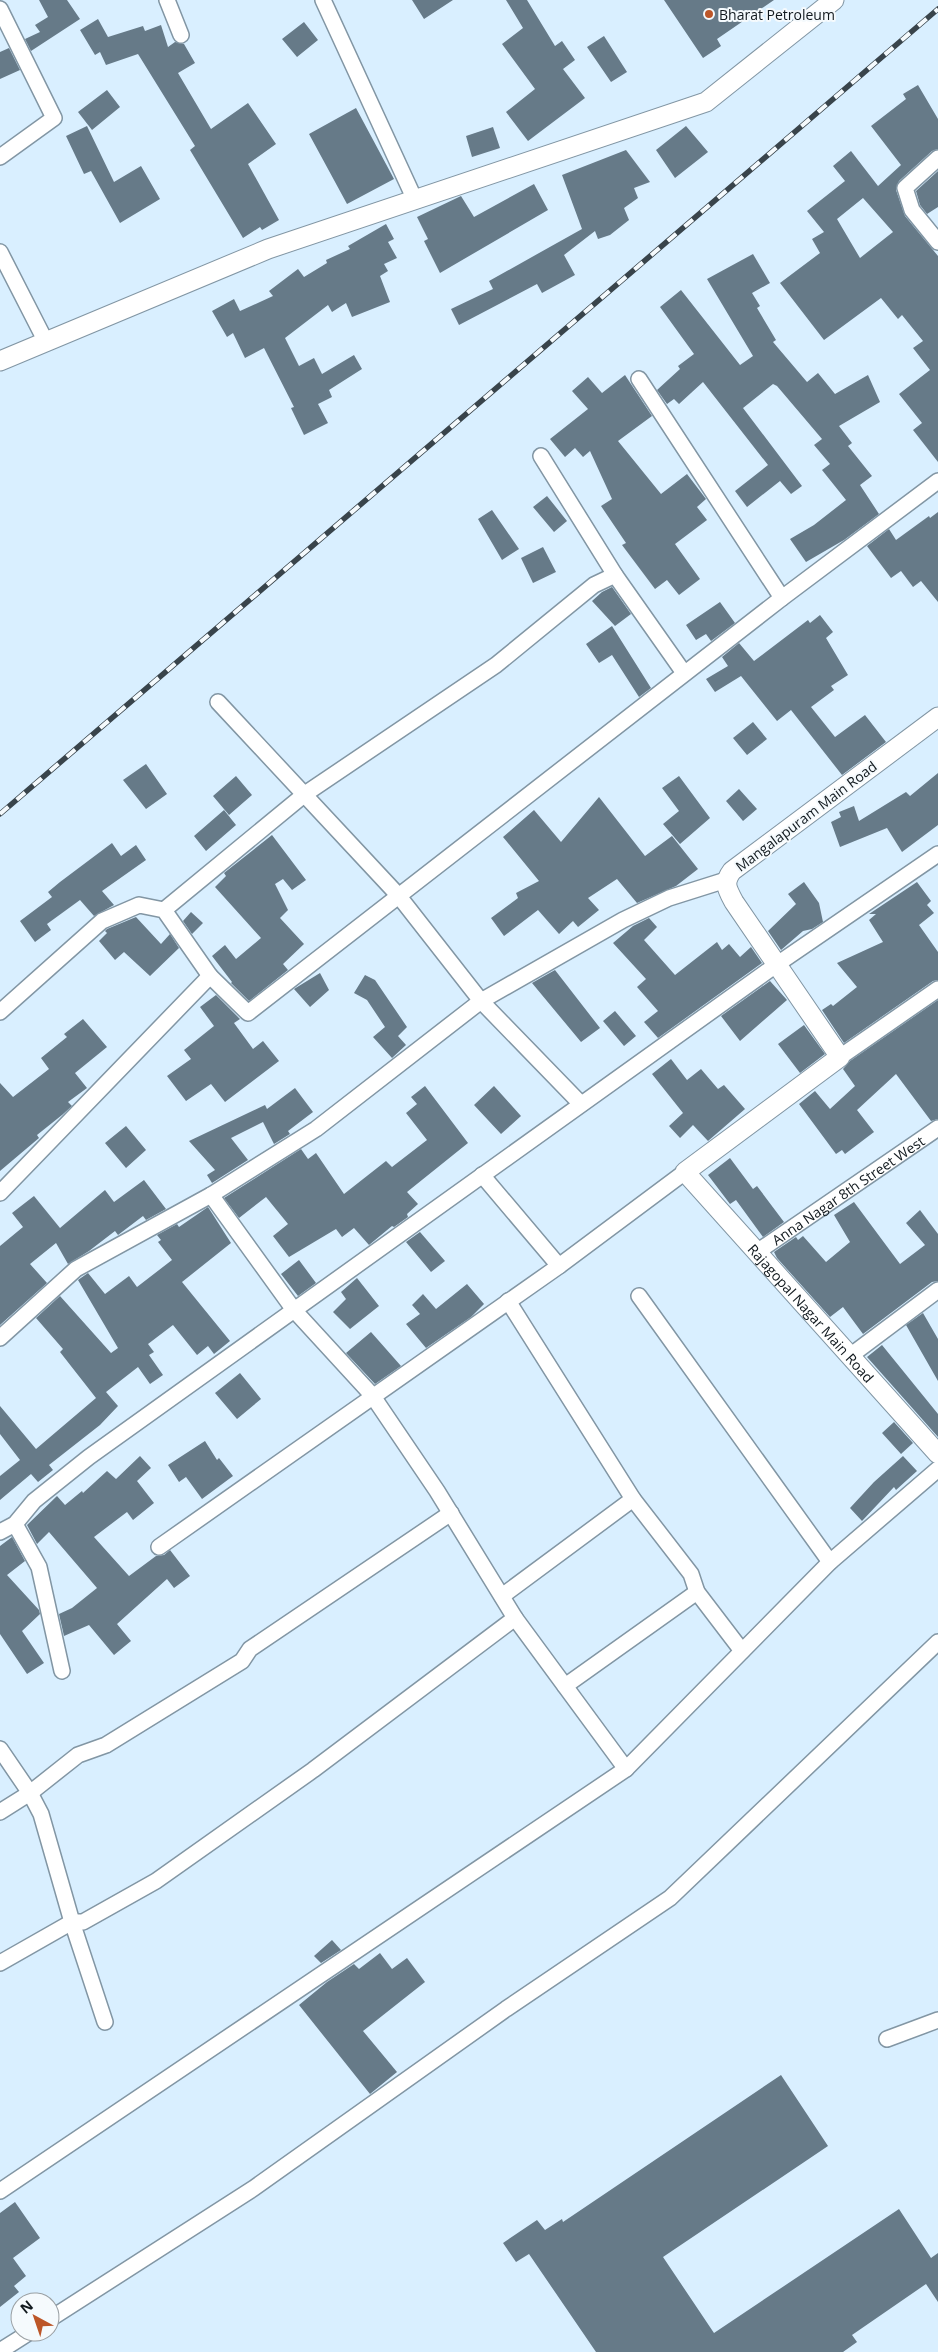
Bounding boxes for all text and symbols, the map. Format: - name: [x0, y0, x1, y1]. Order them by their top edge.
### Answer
- place label: Bharat Petroleum: [719, 5, 835, 24]
- marker: Bharat Petroleum: [703, 8, 715, 20]
- street label: Mangalapuram Main Road: [731, 757, 881, 875]
- street label: Anna Nagar 8th Street West: [768, 1131, 928, 1249]
- street label: Rajagopal Nagar Main Road: [744, 1240, 879, 1386]
- north arrow: [10, 2292, 60, 2342]
- text: N: [16, 2296, 37, 2318]

